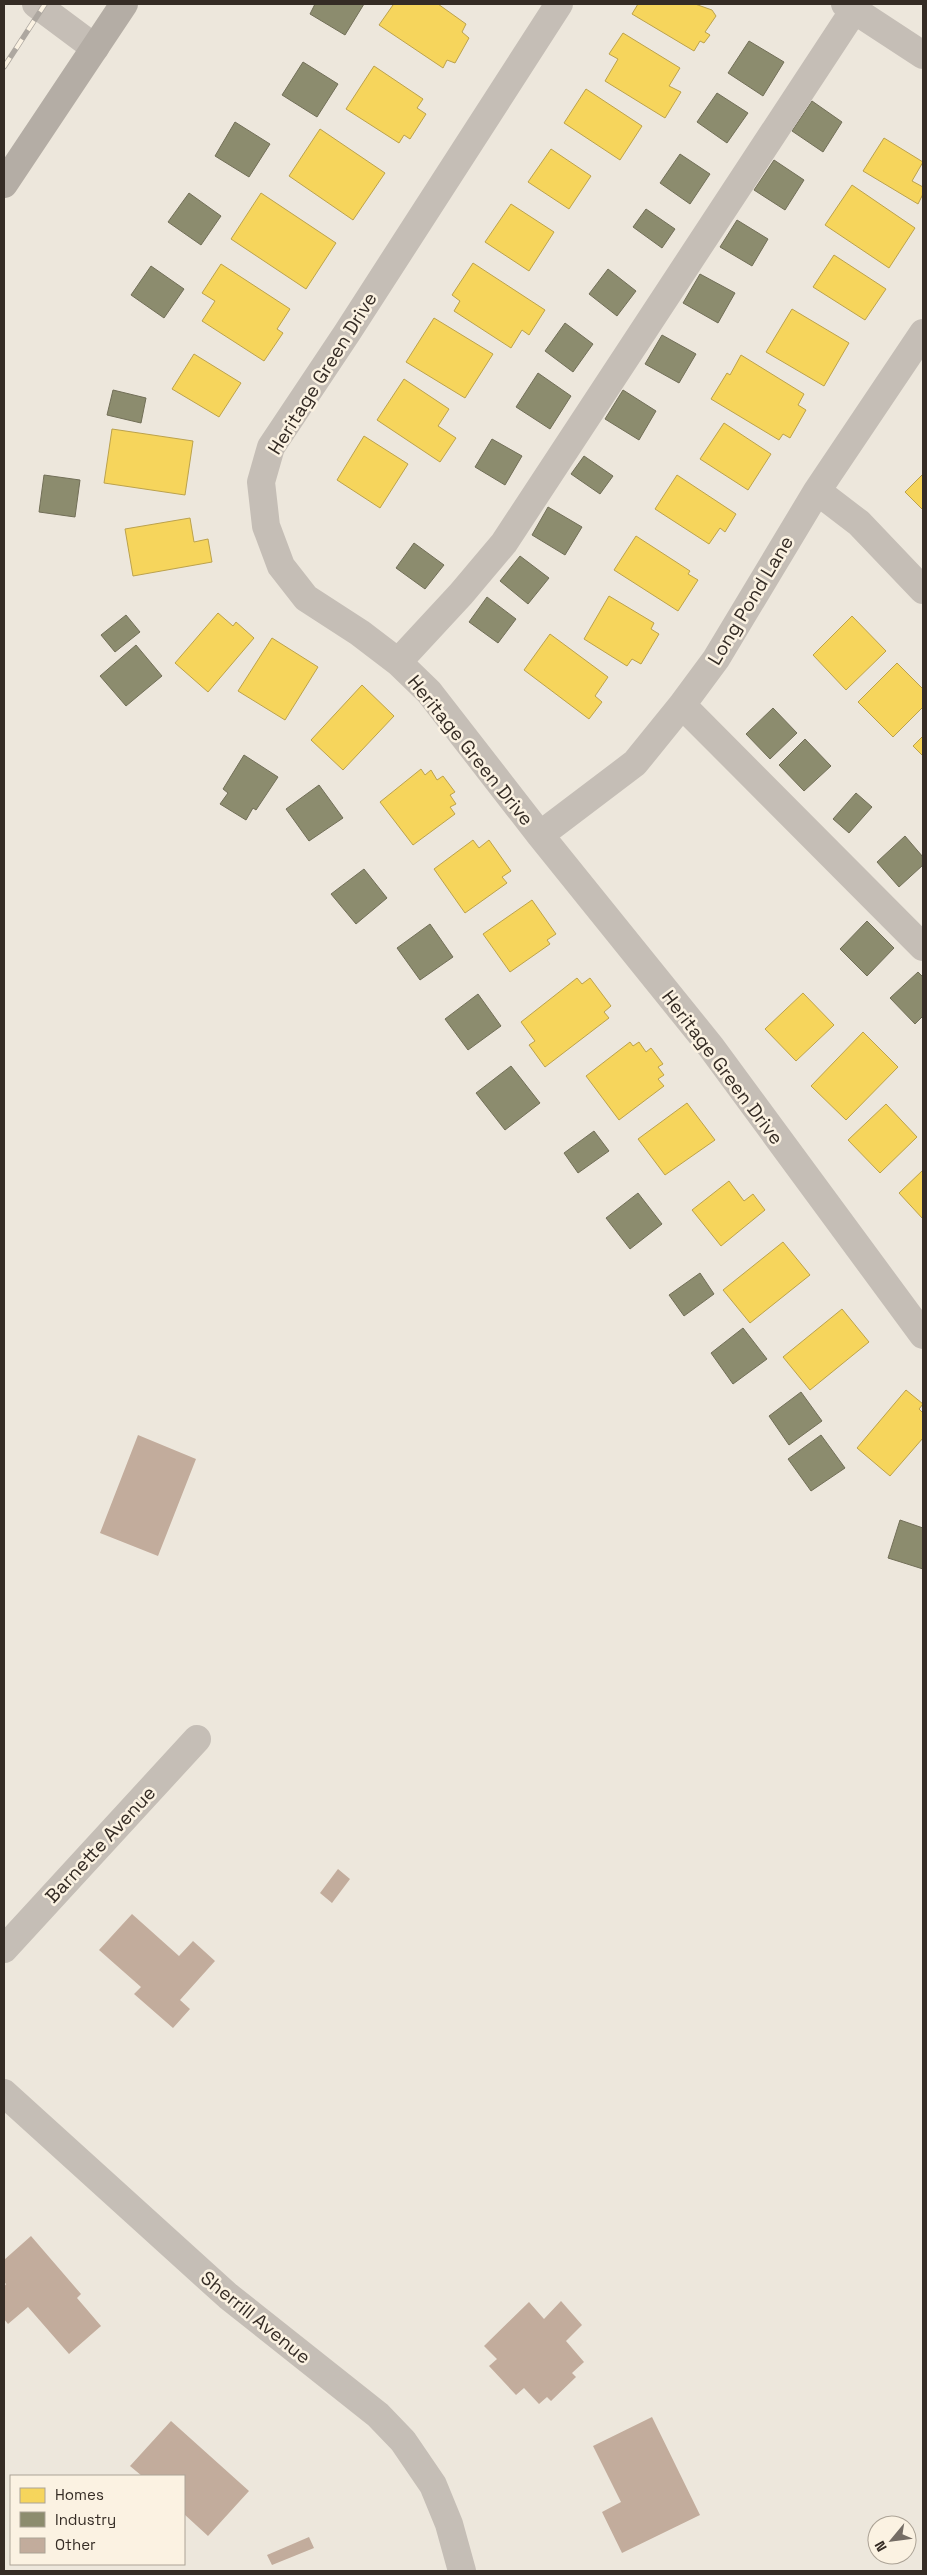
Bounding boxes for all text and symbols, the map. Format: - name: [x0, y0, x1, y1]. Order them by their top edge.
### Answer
- street label: Heritage Green Drive: [262, 287, 383, 459]
- street label: Long Pond Lane: [702, 531, 799, 670]
- street label: Heritage Green Drive: [402, 670, 539, 831]
- street label: Heritage Green Drive: [656, 985, 789, 1150]
- street label: Barnette Avenue: [40, 1780, 161, 1908]
- street label: Sherrill Avenue: [196, 2265, 316, 2369]
- legend: [10, 2475, 185, 2565]
- text: Homes: [55, 2485, 104, 2504]
- text: Industry: [55, 2510, 116, 2529]
- north arrow: [867, 2515, 917, 2565]
- text: Other: [55, 2535, 96, 2554]
- text: N: [870, 2538, 891, 2555]

